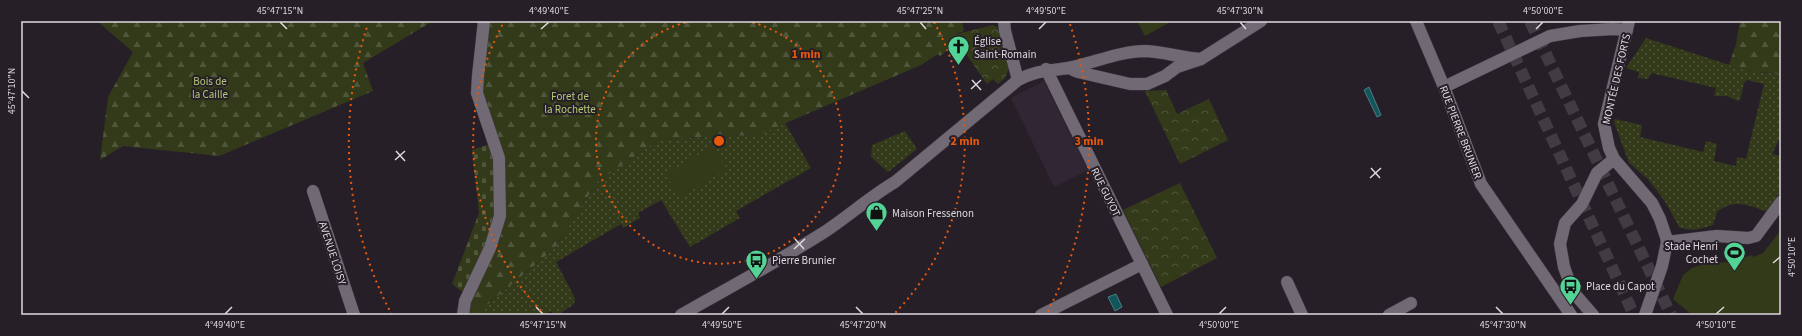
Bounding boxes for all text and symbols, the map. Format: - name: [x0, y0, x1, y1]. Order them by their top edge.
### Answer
- text: 45°47'15"N: [257, 4, 303, 18]
- text: 4°49'40"E: [529, 4, 569, 18]
- text: 45°47'25"N: [897, 4, 943, 18]
- text: 4°49'50"E: [1026, 4, 1066, 18]
- text: 45°47'30"N: [1217, 4, 1263, 18]
- text: 4°50'00"E: [1523, 4, 1563, 18]
- street label: MONTÉE DES FORTS: [1599, 32, 1634, 126]
- church icon: Église Saint-Romain: [946, 34, 972, 67]
- place label: Église Saint-Romain: [974, 34, 1037, 62]
- text: 1 min: [791, 46, 821, 63]
- text: 45°47'10"N: [5, 68, 19, 114]
- park label: Bois de la Caille: [192, 74, 229, 102]
- street label: RUE PIERRE BRUNIER: [1436, 83, 1485, 181]
- park label: Foret de la Rochette: [544, 89, 596, 117]
- text: 2 min: [950, 133, 980, 150]
- text: 3 min: [1074, 133, 1104, 150]
- centre of rings: [712, 134, 726, 148]
- street label: RUE GUYOT: [1087, 165, 1124, 219]
- shop icon: Maison Fressenon: [864, 200, 890, 233]
- place label: Maison Fressenon: [892, 206, 974, 221]
- street label: AVENUE LOISY: [315, 220, 350, 287]
- text: 4°50'10"E: [1785, 237, 1799, 277]
- place label: Stade Henri Cochet: [1664, 239, 1718, 267]
- sports icon: Stade Henri Cochet: [1721, 239, 1747, 272]
- bus stop icon: Pierre Brunier: [744, 247, 770, 280]
- place label: Pierre Brunier: [772, 253, 836, 268]
- bus stop icon: Place du Capot: [1557, 273, 1583, 306]
- place label: Place du Capot: [1586, 279, 1655, 294]
- text: 4°49'40"E: [205, 318, 245, 332]
- text: 45°47'15"N: [520, 318, 566, 332]
- text: 4°49'50"E: [702, 318, 742, 332]
- text: 45°47'20"N: [840, 318, 886, 332]
- text: 4°50'00"E: [1199, 318, 1239, 332]
- text: 45°47'30"N: [1480, 318, 1526, 332]
- text: 4°50'10"E: [1696, 318, 1736, 332]

